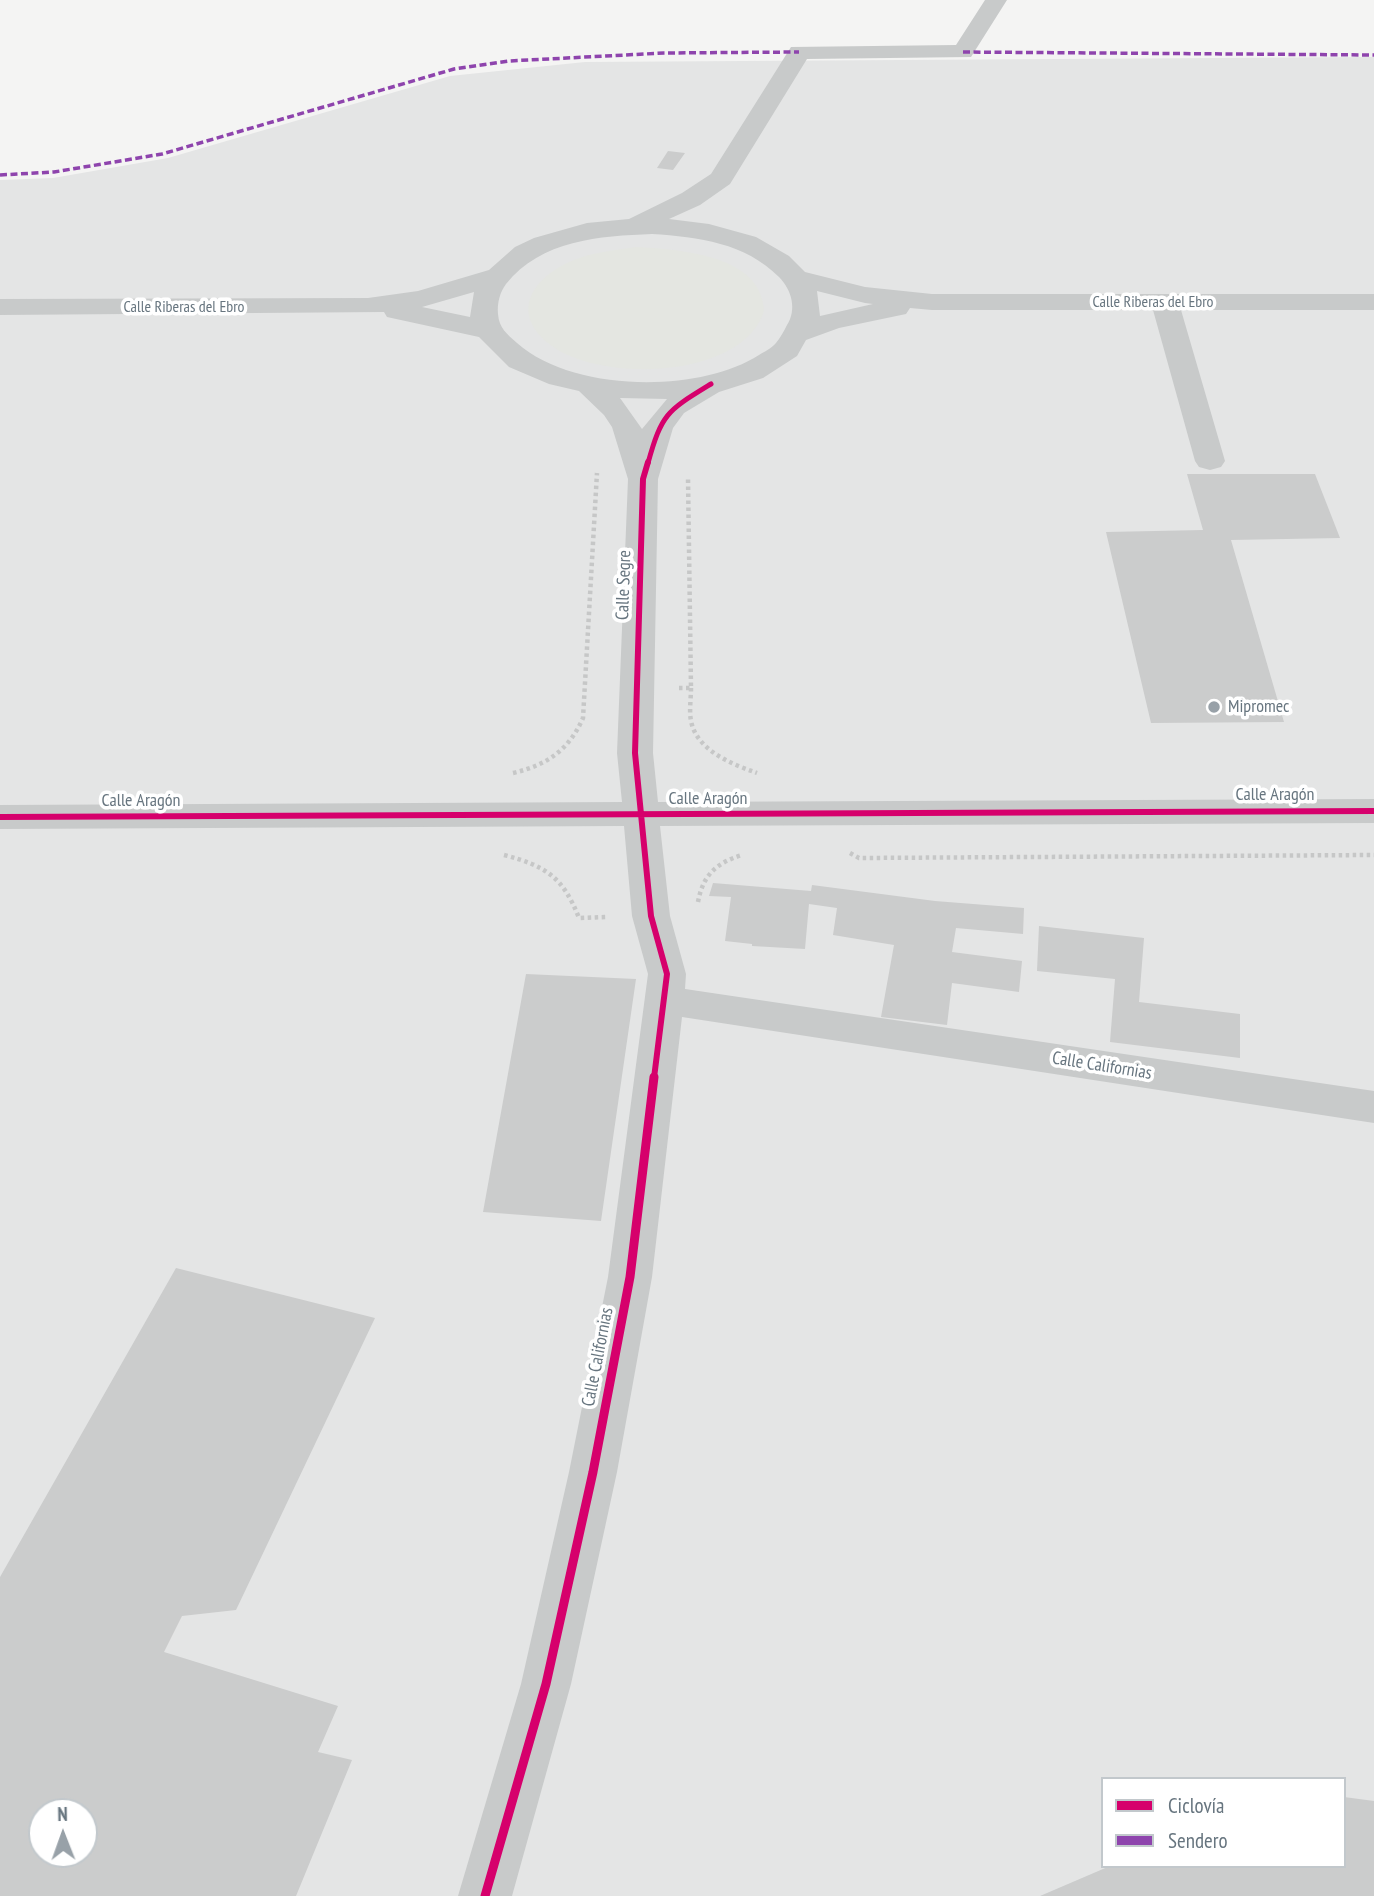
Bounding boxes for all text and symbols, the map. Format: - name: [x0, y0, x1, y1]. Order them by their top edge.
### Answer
- street label: Calle Riberas del Ebro: [1092, 292, 1214, 312]
- street label: Calle Riberas del Ebro: [123, 297, 245, 317]
- street label: Calle Segre: [612, 550, 636, 620]
- place label: Mipromec: [1228, 696, 1289, 718]
- marker: Mipromec: [1206, 699, 1222, 715]
- street label: Calle Aragón: [1236, 784, 1314, 806]
- street label: Calle Aragón: [669, 788, 747, 810]
- street label: Calle Aragón: [102, 790, 180, 812]
- street label: Calle Californias: [1051, 1047, 1153, 1085]
- street label: Calle Californias: [578, 1306, 618, 1408]
- legend: [1101, 1777, 1346, 1868]
- text: Ciclovía: [1168, 1792, 1225, 1819]
- north arrow: [28, 1798, 98, 1868]
- text: N: [57, 1802, 68, 1826]
- text: Sendero: [1168, 1827, 1227, 1854]

